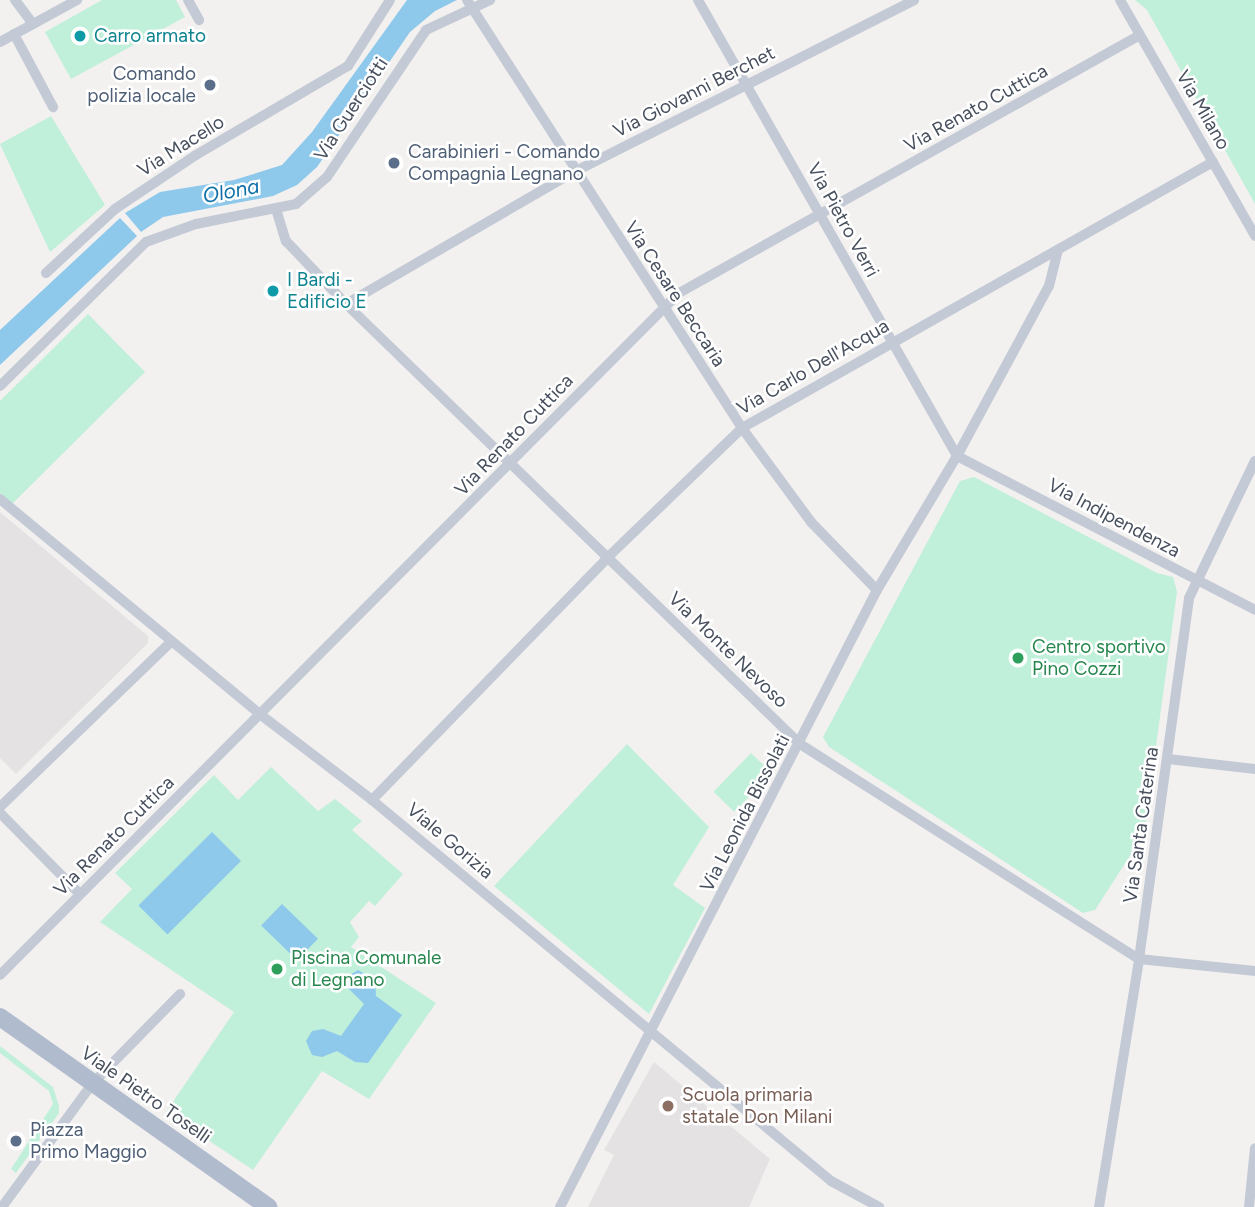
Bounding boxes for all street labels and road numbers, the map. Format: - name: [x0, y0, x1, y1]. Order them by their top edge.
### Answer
- street label: Via Giovanni Berchet: [609, 41, 779, 143]
- street label: Via Guerciotti: [309, 53, 393, 165]
- street label: Via Renato Cuttica: [900, 59, 1052, 157]
- street label: Via Milano: [1171, 66, 1235, 154]
- street label: Via Macello: [134, 110, 228, 182]
- street label: Via Pietro Verri: [802, 159, 884, 281]
- street label: Via Cesare Beccaria: [619, 217, 731, 371]
- street label: Via Carlo Dell'Acqua: [733, 314, 893, 420]
- street label: Via Renato Cuttica: [450, 369, 578, 501]
- street label: Via Indipendenza: [1044, 474, 1184, 562]
- street label: Via Monte Nevoso: [664, 587, 792, 713]
- street label: Via Leonida Bissolati: [695, 730, 795, 896]
- street label: Via Santa Caterina: [1119, 745, 1163, 905]
- street label: Via Renato Cuttica: [49, 771, 179, 901]
- street label: Viale Gorizia: [402, 798, 498, 884]
- street label: Viale Pietro Toselli: [76, 1042, 216, 1148]

